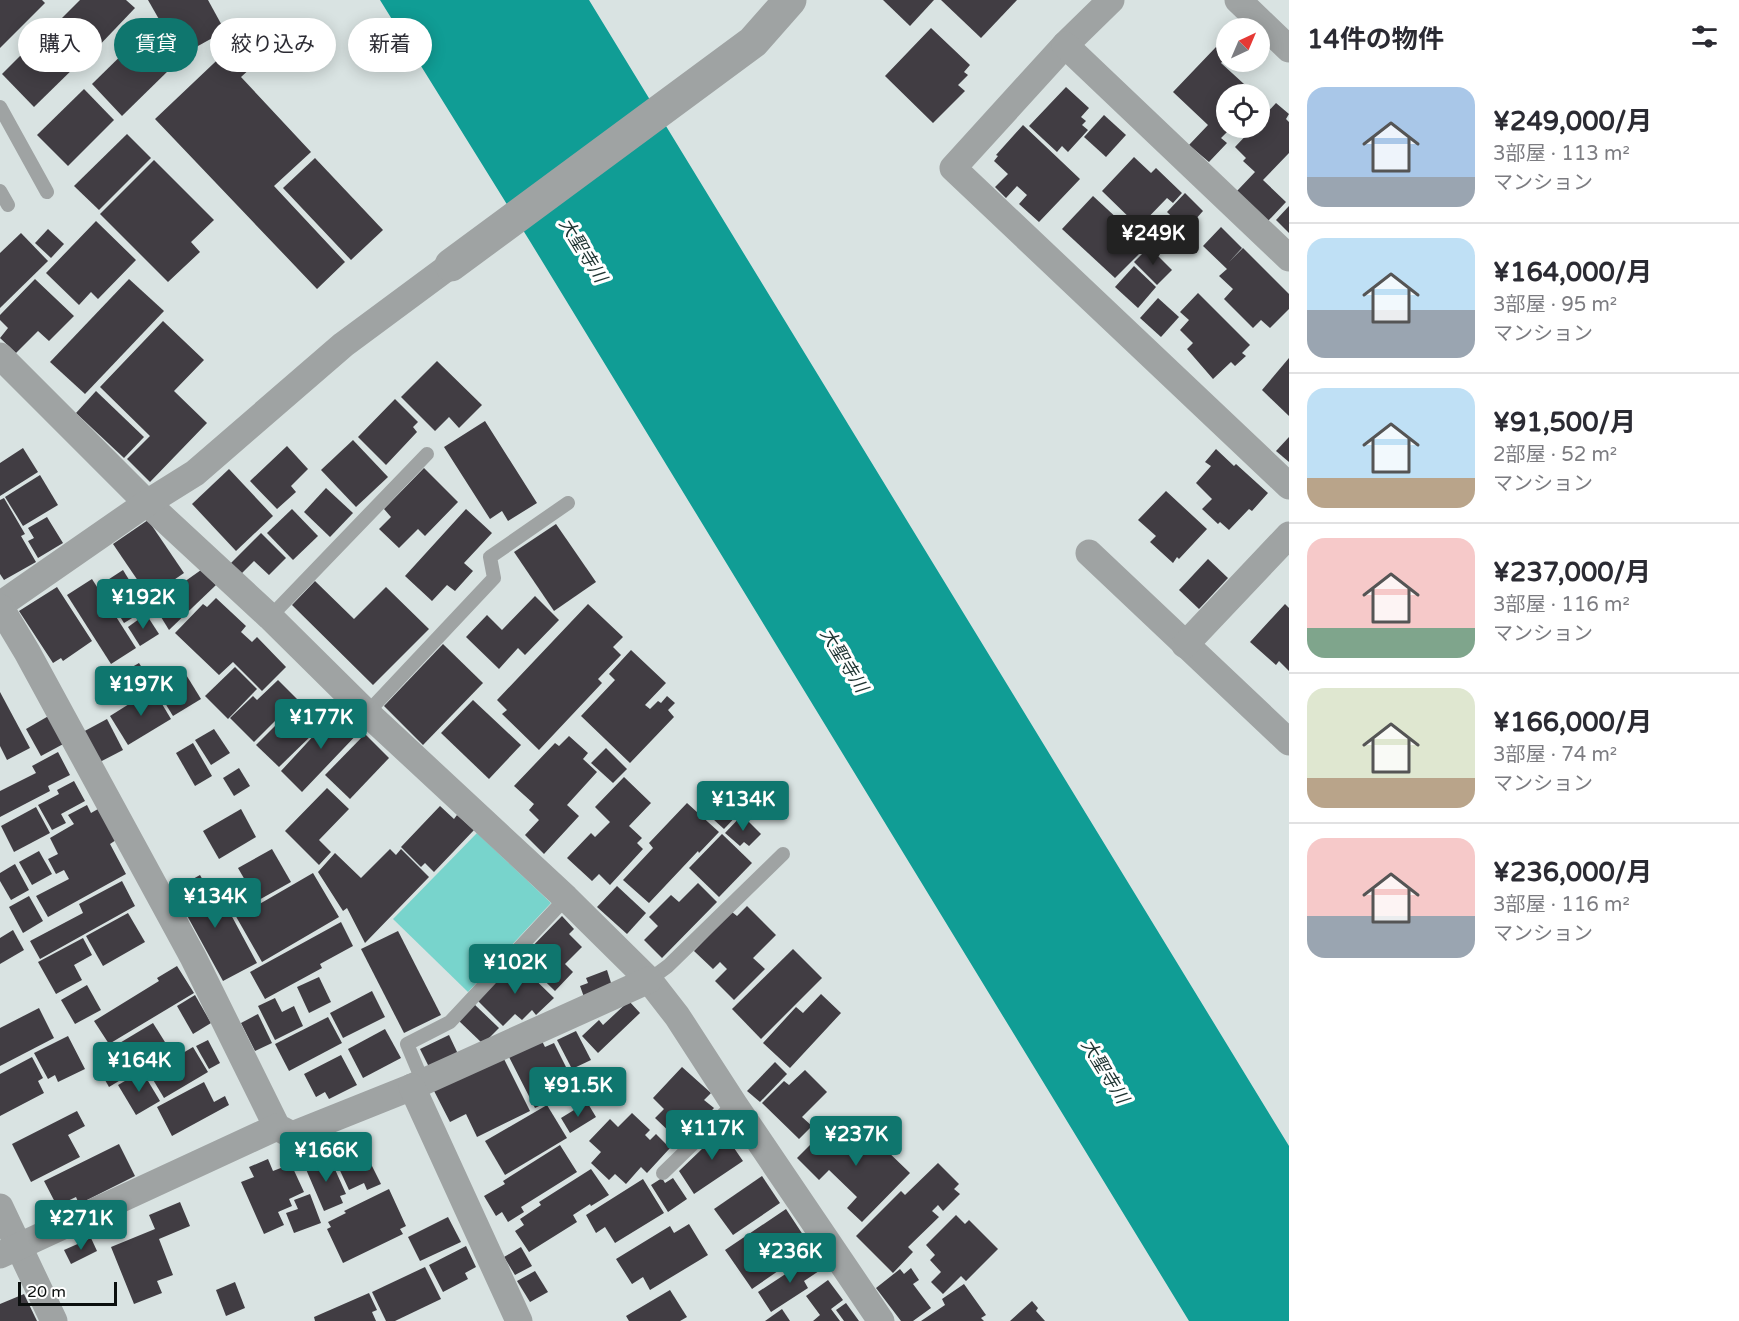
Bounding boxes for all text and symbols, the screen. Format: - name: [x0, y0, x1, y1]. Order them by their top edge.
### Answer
- chip: 購入: [18, 18, 102, 72]
- chip: 賃貸: [114, 18, 198, 72]
- chip: 絞り込み: [210, 18, 336, 72]
- chip: 新着: [348, 18, 432, 72]
- north arrow: [1216, 18, 1270, 72]
- map controls: [1216, 18, 1270, 138]
- icon: filters: [1688, 20, 1721, 53]
- text: 14件の物件: [1307, 24, 1444, 55]
- button: locate: [1216, 84, 1270, 138]
- text: ¥249,000/月: [1493, 106, 1652, 137]
- icon: home: [1355, 111, 1427, 183]
- text: 3部屋 · 113 m²: [1493, 142, 1630, 166]
- text: マンション: [1493, 171, 1593, 195]
- water label: 大聖寺川: [555, 214, 612, 288]
- pin: ¥249K: [1111, 215, 1195, 266]
- text: ¥249K: [1121, 222, 1185, 246]
- text: ¥164,000/月: [1493, 257, 1652, 288]
- icon: home: [1355, 262, 1427, 334]
- text: 3部屋 · 95 m²: [1493, 293, 1617, 317]
- text: マンション: [1493, 322, 1593, 346]
- text: ¥91,500/月: [1493, 407, 1636, 438]
- icon: home: [1355, 412, 1427, 484]
- text: 2部屋 · 52 m²: [1493, 443, 1617, 467]
- text: マンション: [1493, 472, 1593, 496]
- text: ¥237,000/月: [1493, 557, 1651, 588]
- icon: home: [1355, 562, 1427, 634]
- pin: ¥192K: [101, 579, 185, 630]
- text: ¥192K: [111, 586, 175, 610]
- text: 3部屋 · 116 m²: [1493, 593, 1630, 617]
- text: マンション: [1493, 622, 1593, 646]
- water label: 大聖寺川: [816, 624, 873, 698]
- pin: ¥197K: [99, 666, 183, 717]
- text: ¥197K: [109, 673, 173, 697]
- pin: ¥177K: [279, 699, 363, 750]
- text: ¥177K: [289, 706, 353, 730]
- text: ¥166,000/月: [1493, 707, 1652, 738]
- icon: home: [1355, 712, 1427, 784]
- text: 3部屋 · 74 m²: [1493, 743, 1617, 767]
- text: マンション: [1493, 772, 1593, 796]
- pin: ¥134K: [701, 781, 785, 832]
- text: ¥134K: [711, 788, 775, 812]
- text: ¥236,000/月: [1493, 857, 1652, 888]
- icon: home: [1355, 862, 1427, 934]
- pin: ¥134K: [173, 878, 257, 929]
- text: ¥134K: [183, 885, 247, 909]
- text: 3部屋 · 116 m²: [1493, 893, 1630, 917]
- text: マンション: [1493, 922, 1593, 946]
- pin: ¥102K: [473, 944, 557, 995]
- text: ¥102K: [483, 951, 547, 975]
- water label: 大聖寺川: [1077, 1035, 1134, 1109]
- pin: ¥164K: [97, 1042, 181, 1093]
- text: ¥164K: [107, 1049, 171, 1073]
- pin: ¥91.5K: [529, 1067, 627, 1118]
- text: ¥91.5K: [543, 1074, 613, 1098]
- pin: ¥117K: [670, 1110, 754, 1161]
- pin: ¥237K: [814, 1116, 898, 1167]
- text: ¥117K: [680, 1117, 744, 1141]
- text: ¥237K: [824, 1123, 888, 1147]
- pin: ¥166K: [284, 1132, 368, 1183]
- text: ¥166K: [294, 1139, 358, 1163]
- pin: ¥271K: [39, 1200, 123, 1251]
- text: ¥271K: [49, 1207, 113, 1231]
- pin: ¥236K: [748, 1233, 832, 1284]
- text: ¥236K: [758, 1240, 822, 1264]
- scale bar: [18, 1279, 117, 1306]
- text: 20 m: [27, 1282, 66, 1302]

